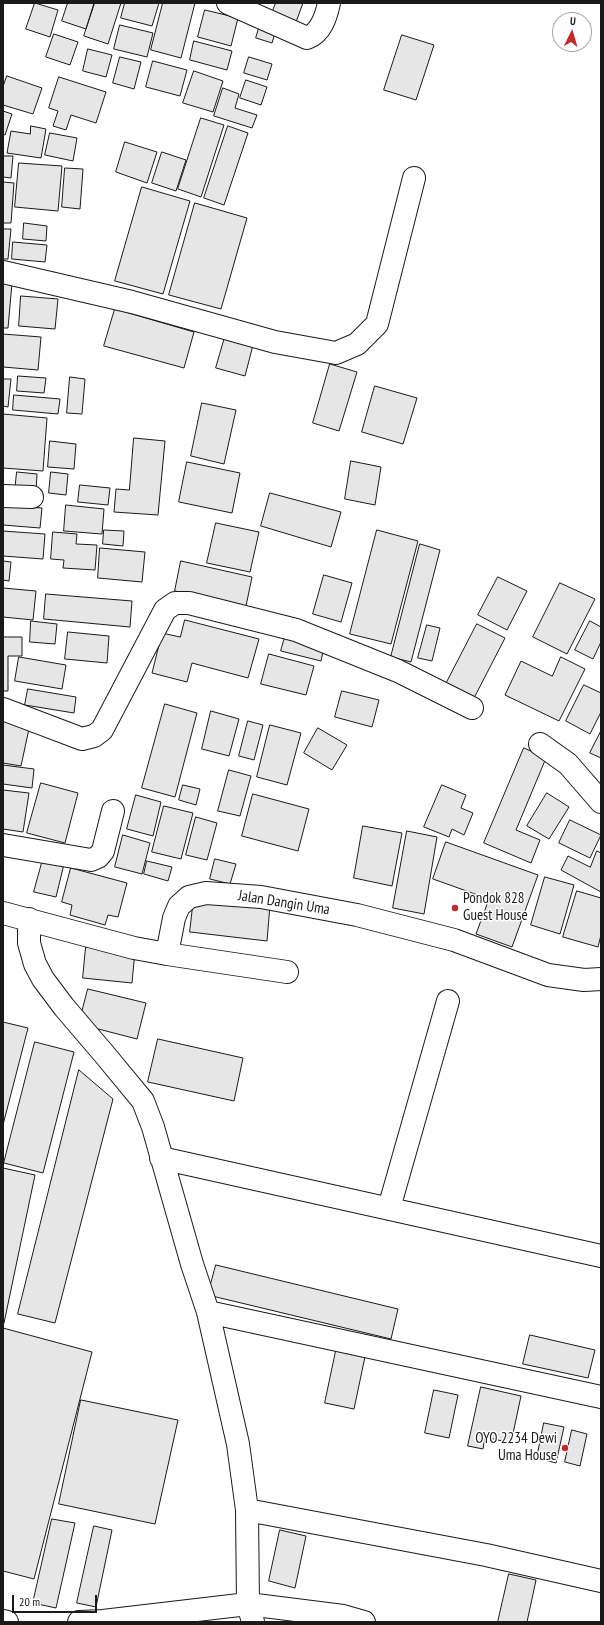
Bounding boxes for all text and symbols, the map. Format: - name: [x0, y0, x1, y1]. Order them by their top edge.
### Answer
- north arrow: [552, 12, 592, 52]
- text: U: [570, 14, 576, 28]
- street label: Jalan Dangin Uma: [237, 887, 331, 919]
- place label: Pondok 828 Guest House: [463, 890, 528, 925]
- marker: Pondok 828 Guest House: [450, 903, 460, 913]
- place label: OYO 2234 Dewi Uma House: [475, 1430, 557, 1465]
- marker: OYO 2234 Dewi Uma House: [560, 1443, 570, 1453]
- scale bar: [14, 1587, 99, 1613]
- text: 20 m: [19, 1594, 40, 1609]

